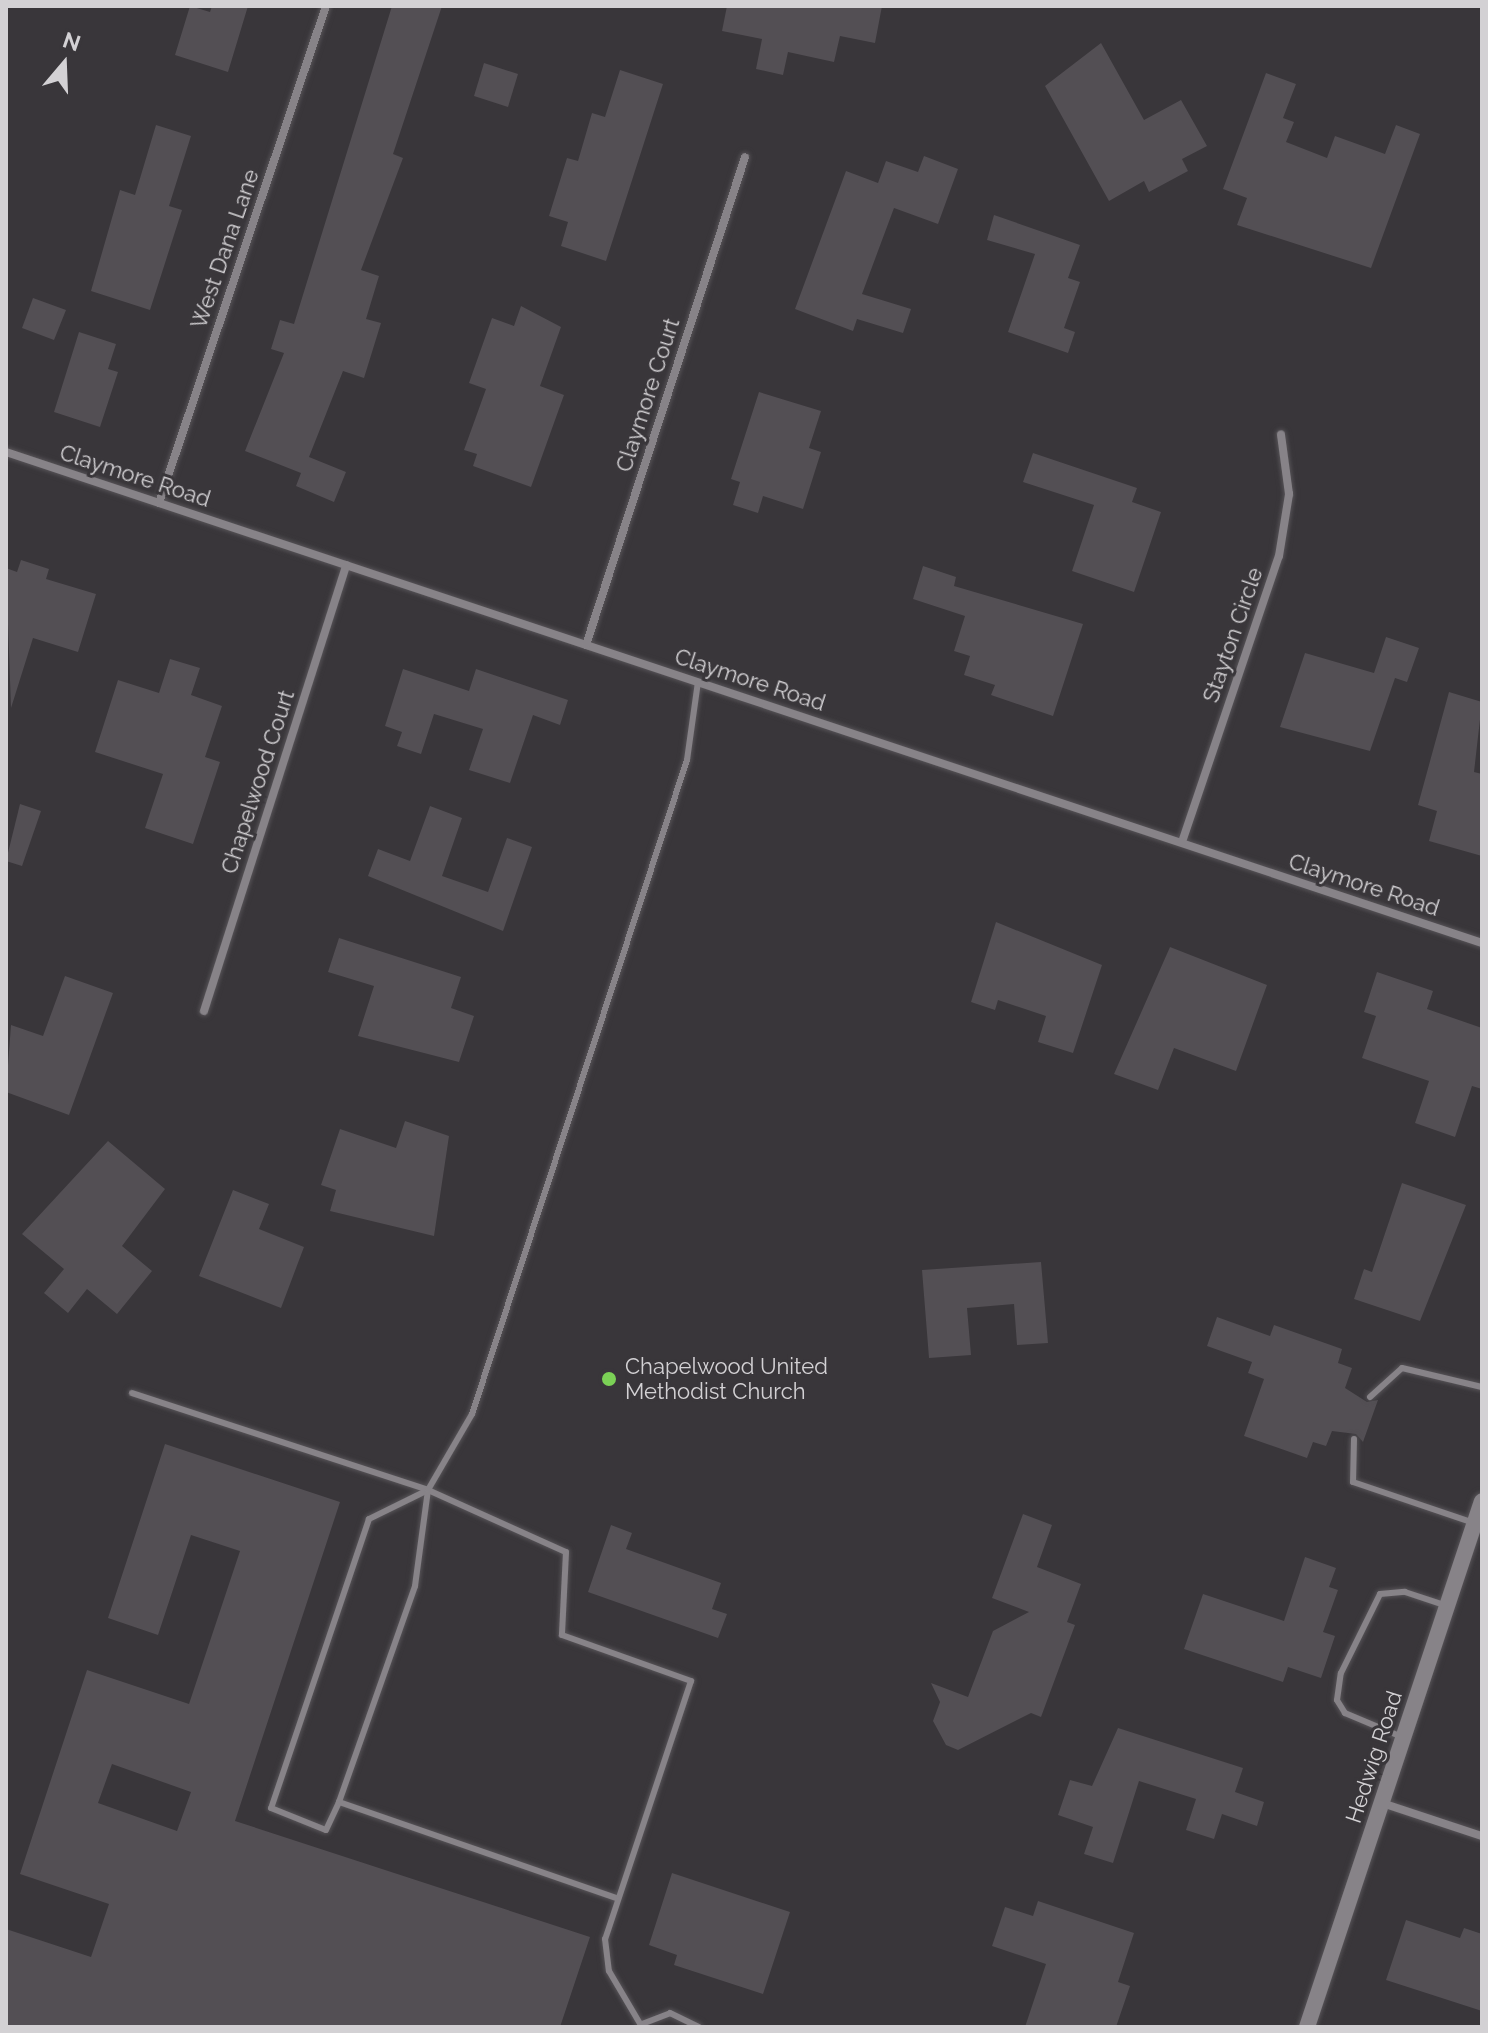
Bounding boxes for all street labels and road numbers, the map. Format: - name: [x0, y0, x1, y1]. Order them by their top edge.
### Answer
- street label: West Dana Lane: [185, 166, 265, 332]
- street label: Claymore Court: [611, 315, 685, 475]
- street label: Claymore Road: [56, 439, 214, 513]
- street label: Stayton Circle: [1198, 564, 1268, 706]
- street label: Claymore Road: [671, 643, 829, 717]
- street label: Chapelwood Court: [216, 687, 300, 877]
- street label: Claymore Road: [1285, 848, 1443, 922]
- street label: Hedwig Road: [1340, 1688, 1408, 1826]

